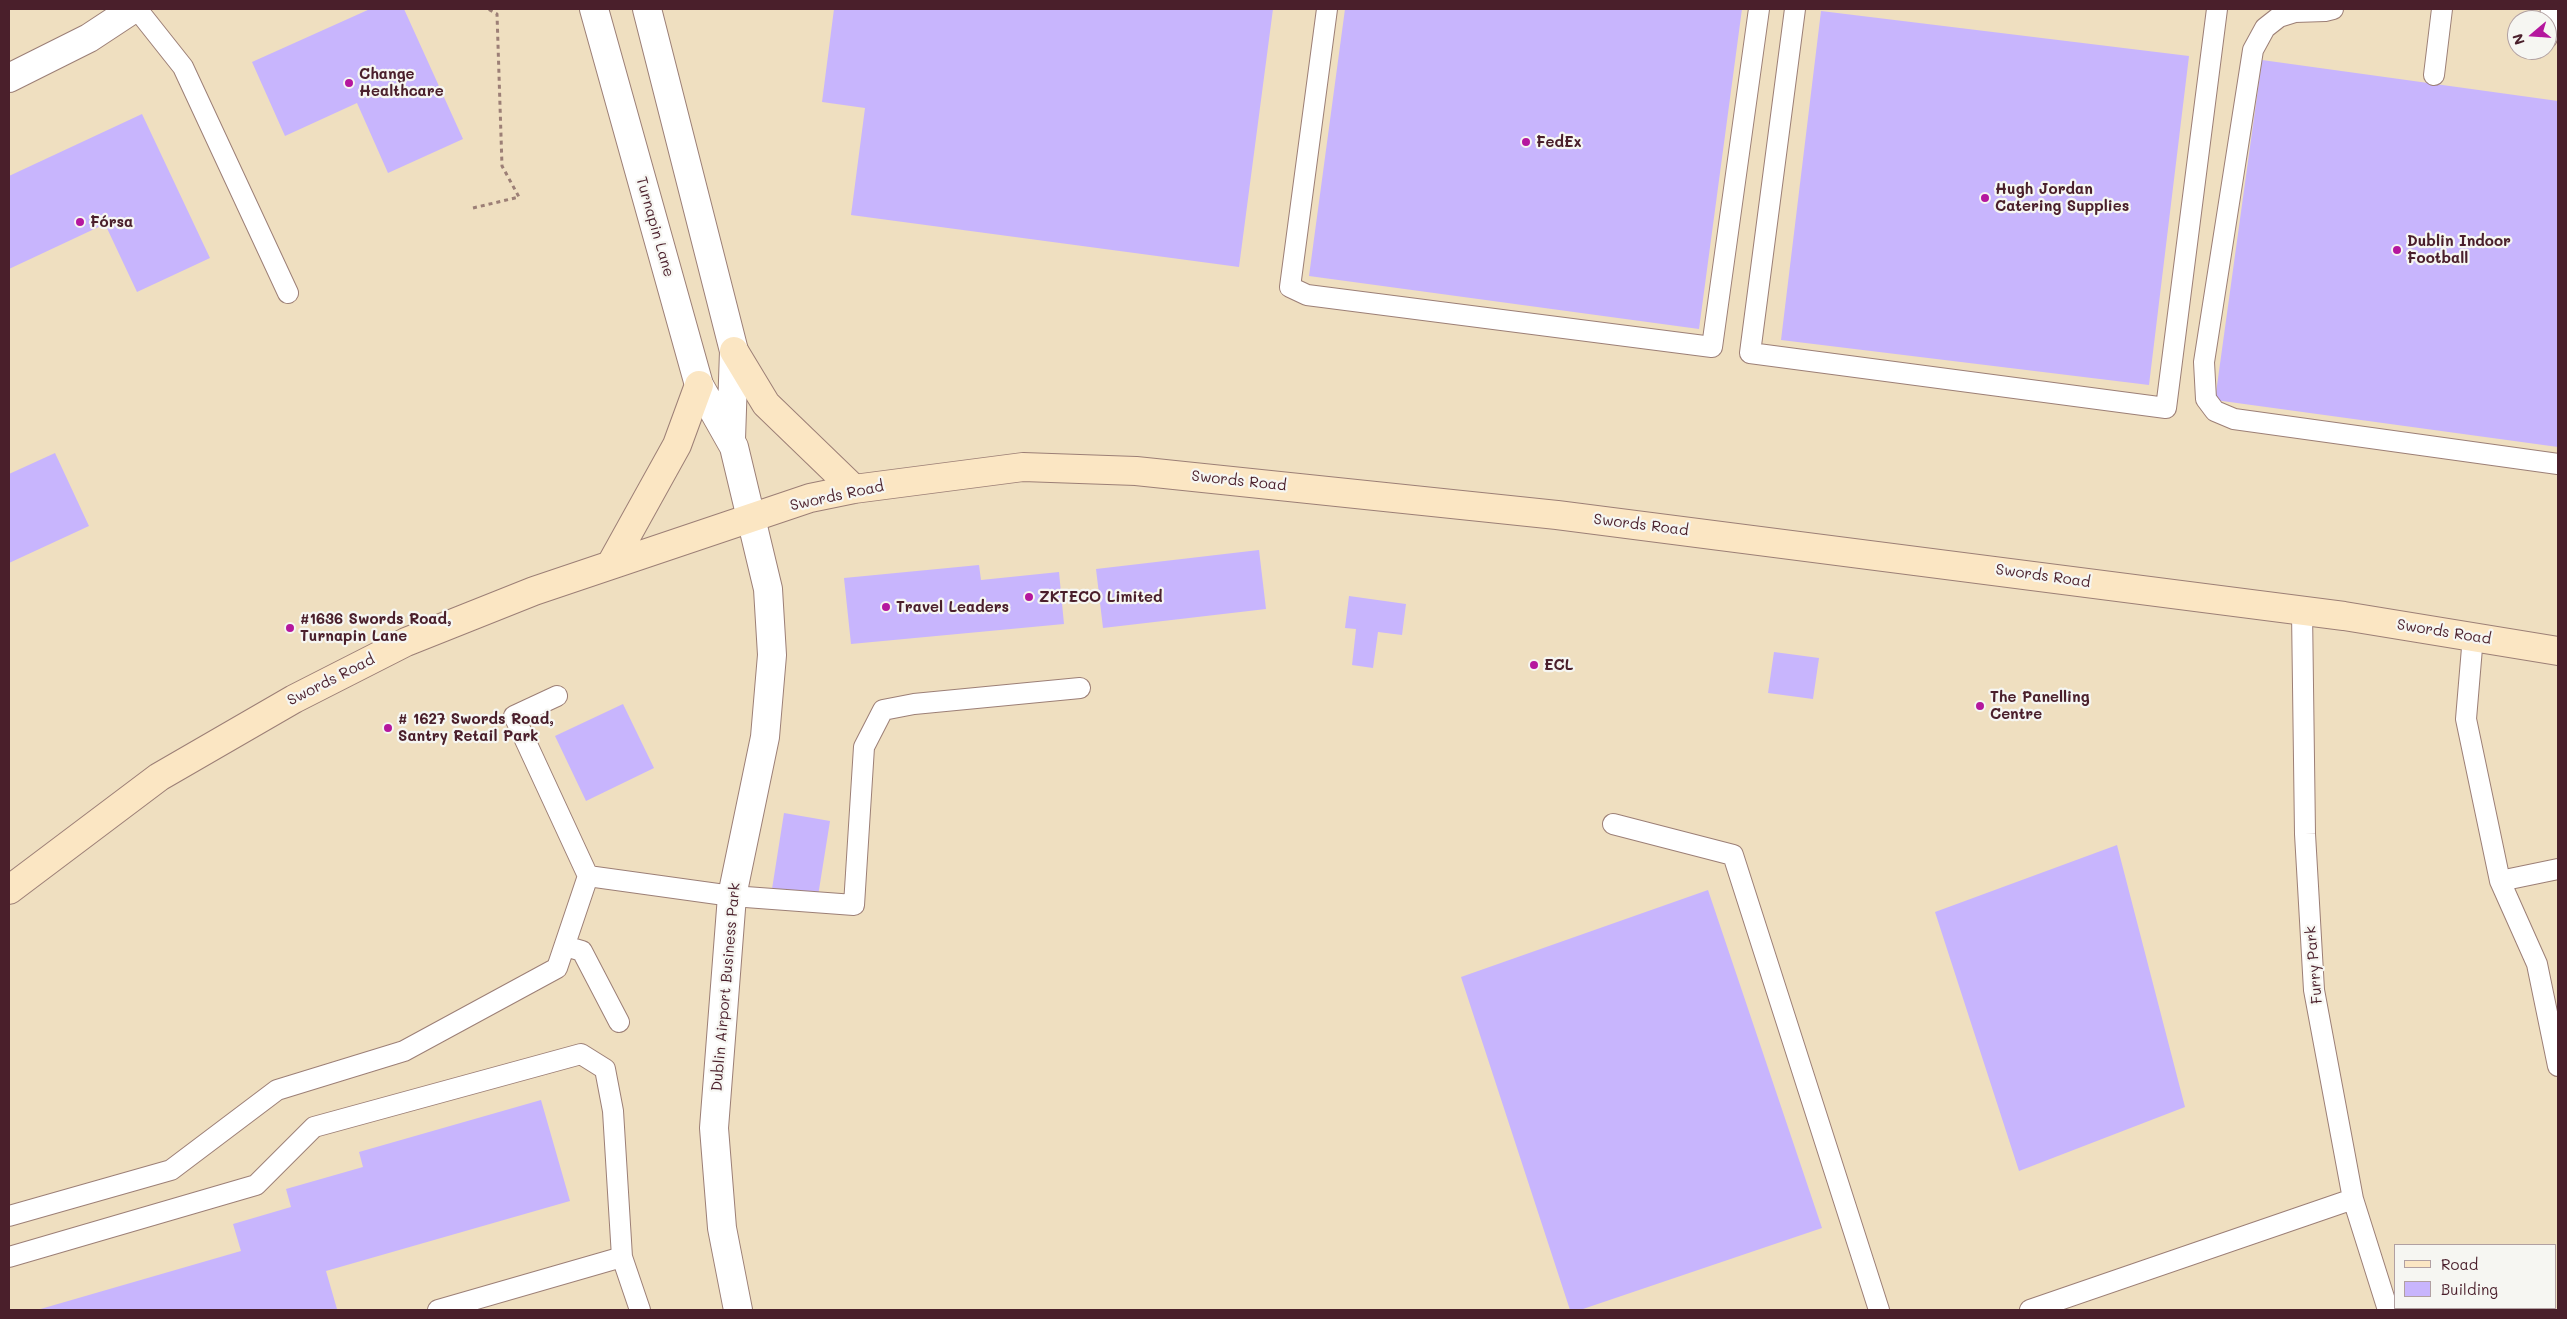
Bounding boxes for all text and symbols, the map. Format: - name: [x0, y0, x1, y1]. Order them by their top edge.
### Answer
- north arrow: [2507, 10, 2557, 60]
- text: N: [2508, 31, 2529, 47]
- place label: Change Healthcare: [359, 65, 444, 100]
- marker: Change Healthcare: [343, 77, 355, 89]
- place label: FedEx: [1536, 133, 1582, 151]
- marker: FedEx: [1520, 136, 1532, 148]
- street label: Turnapin Lane: [632, 175, 678, 279]
- place label: Hugh Jordan Catering Supplies: [1995, 180, 2129, 215]
- marker: Hugh Jordan Catering Supplies: [1979, 192, 1991, 204]
- place label: Fórsa: [90, 213, 133, 231]
- marker: Fórsa: [74, 216, 86, 228]
- place label: Dublin Indoor Football: [2407, 232, 2511, 267]
- marker: Dublin Indoor Football: [2391, 244, 2403, 256]
- street label: Swords Road: [1191, 467, 1287, 495]
- street label: Swords Road: [788, 477, 886, 515]
- street label: Swords Road: [1593, 510, 1689, 540]
- street label: Swords Road: [1994, 560, 2092, 592]
- place label: ZKTECO Limited: [1039, 588, 1163, 606]
- marker: ZKTECO Limited: [1023, 591, 1035, 603]
- place label: Travel Leaders: [896, 598, 1009, 616]
- marker: Travel Leaders: [880, 601, 892, 613]
- place label: #1636 Swords Road, Turnapin Lane: [300, 610, 452, 645]
- street label: Swords Road: [2395, 616, 2493, 648]
- marker: #1636 Swords Road, Turnapin Lane: [284, 622, 296, 634]
- street label: Swords Road: [284, 650, 378, 710]
- place label: ECL: [1544, 656, 1573, 674]
- marker: ECL: [1528, 659, 1540, 671]
- place label: The Panelling Centre: [1990, 688, 2090, 723]
- marker: The Panelling Centre: [1974, 700, 1986, 712]
- place label: # 1627 Swords Road, Santry Retail Park: [398, 710, 554, 745]
- marker: # 1627 Swords Road, Santry Retail Park: [382, 722, 394, 734]
- street label: Dublin Airport Business Park: [708, 882, 744, 1092]
- street label: Furry Park: [2302, 925, 2326, 1005]
- legend: [2394, 1244, 2557, 1309]
- text: Road: [2441, 1254, 2478, 1274]
- text: Building: [2441, 1279, 2498, 1299]

